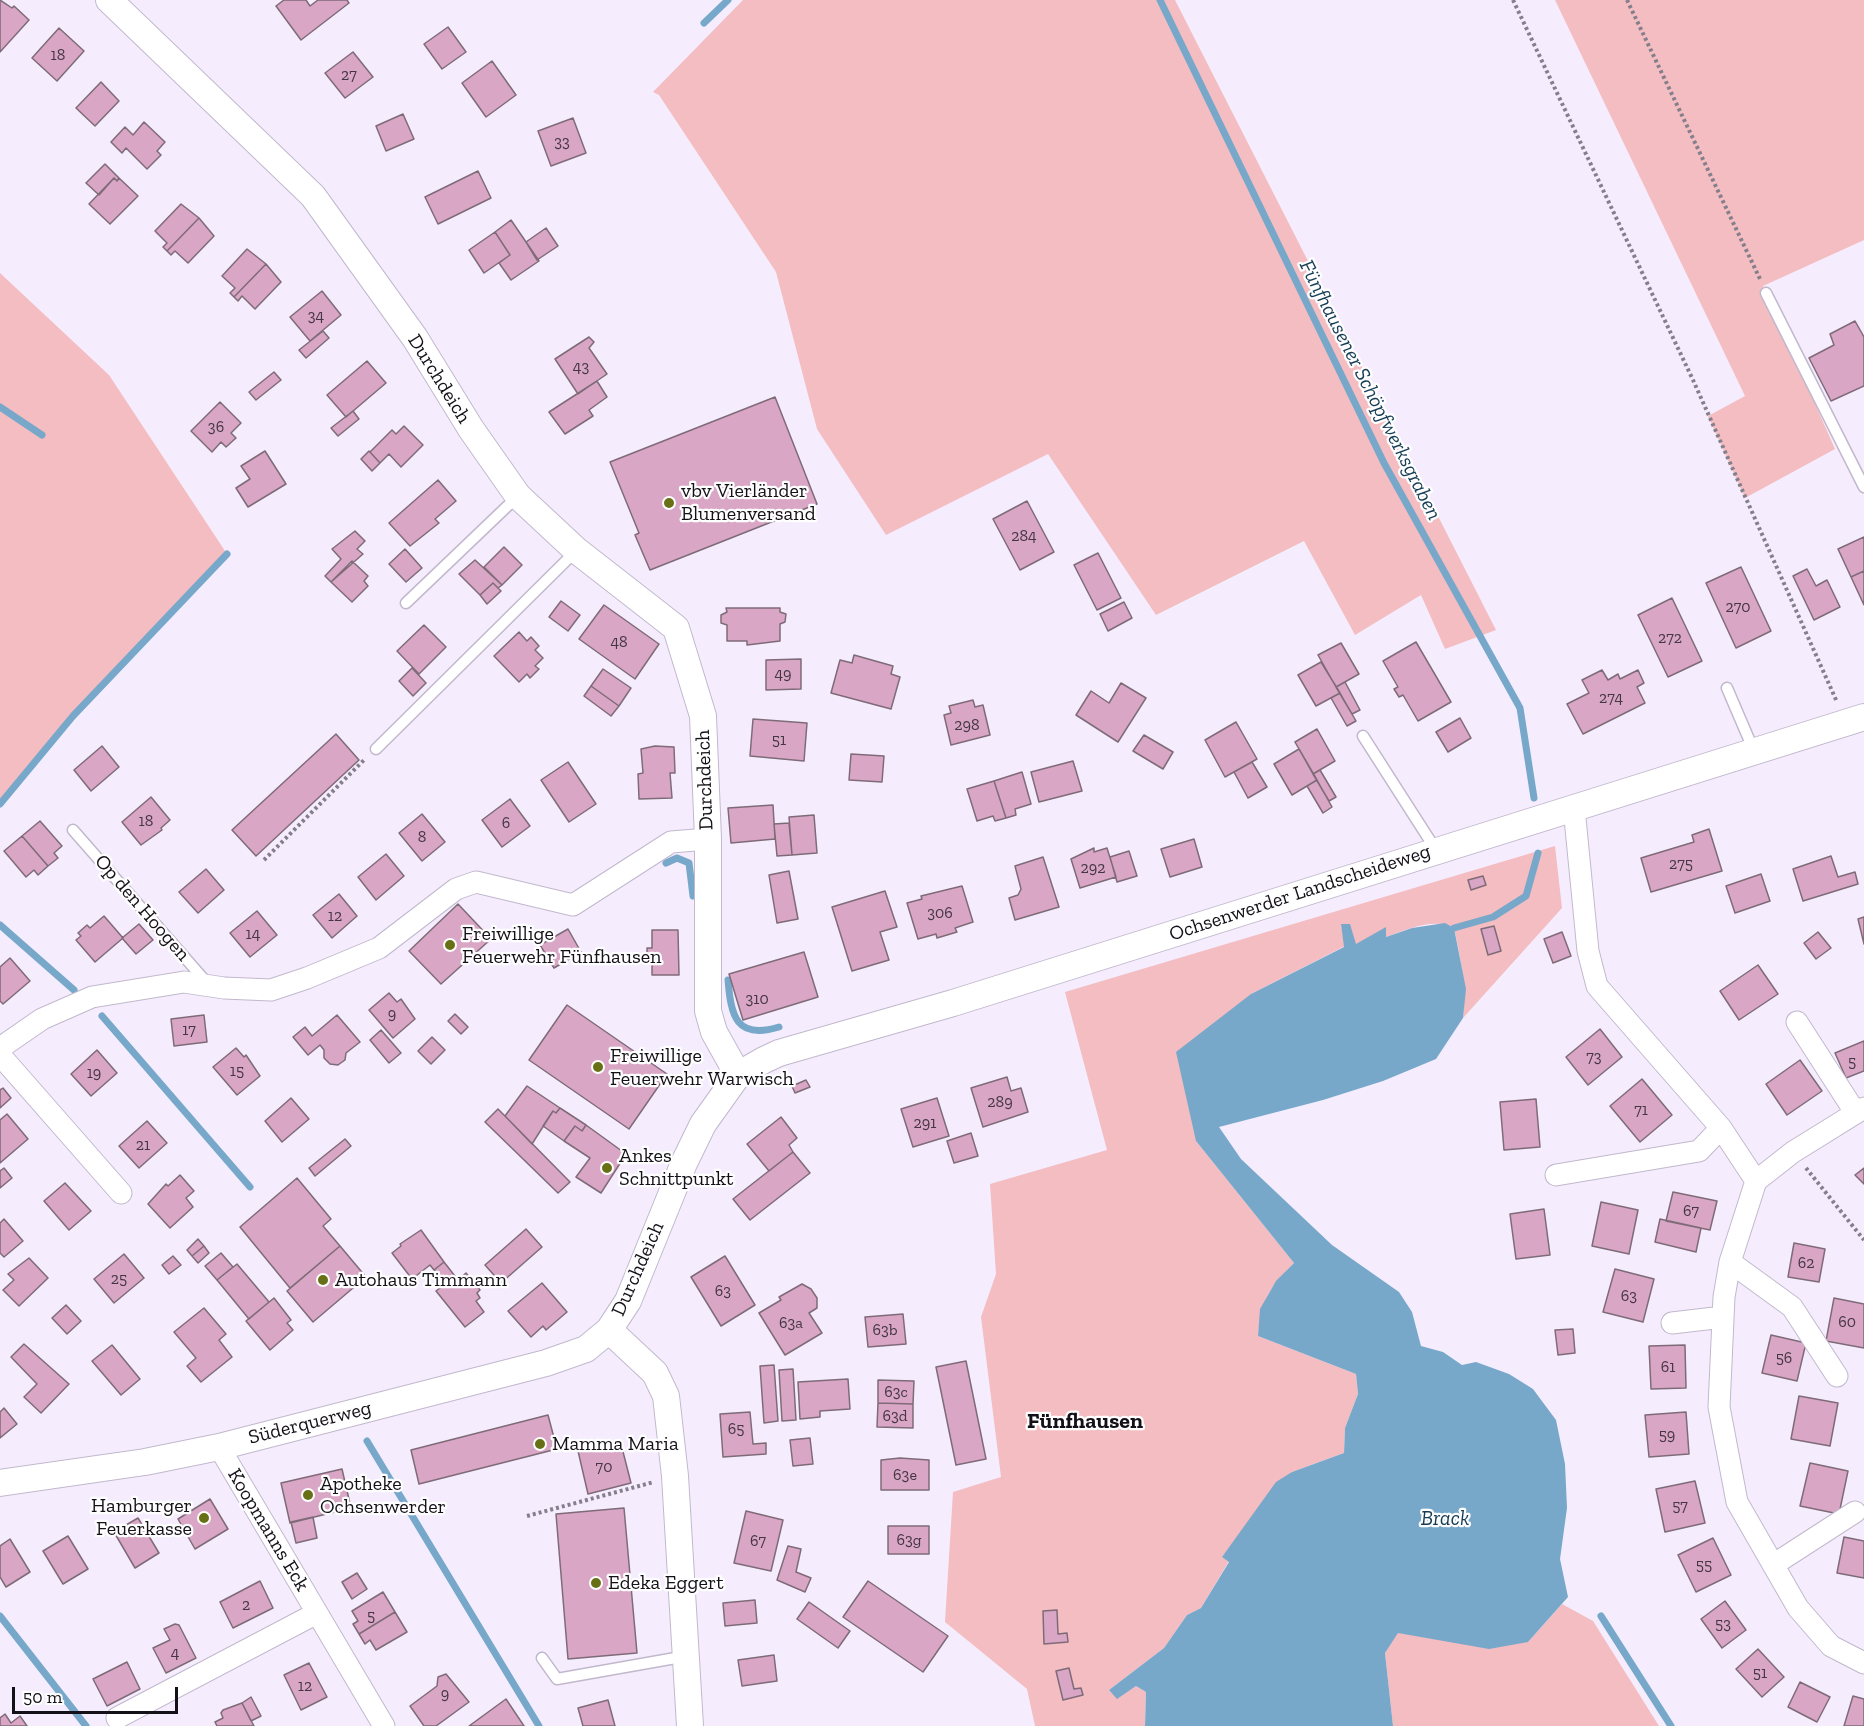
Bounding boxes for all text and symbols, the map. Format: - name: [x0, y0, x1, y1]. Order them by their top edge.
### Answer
- house number: 18: [51, 45, 65, 65]
- house number: 27: [341, 65, 357, 85]
- house number: 33: [554, 132, 570, 152]
- water label: Fünfhausener Schöpfwerksgraben: [1293, 256, 1447, 524]
- house number: 34: [308, 306, 324, 326]
- street label: Durchdeich: [402, 330, 476, 428]
- house number: 43: [573, 357, 589, 377]
- house number: 36: [208, 417, 224, 437]
- place label: vbv Vierländer Blumenversand: [681, 479, 816, 526]
- marker: vbv Vierländer Blumenversand: [662, 496, 676, 510]
- house number: 284: [1011, 526, 1037, 546]
- house number: 270: [1726, 597, 1750, 617]
- house number: 272: [1658, 628, 1682, 648]
- house number: 48: [610, 632, 628, 652]
- house number: 49: [774, 664, 792, 684]
- house number: 274: [1599, 688, 1623, 708]
- house number: 298: [954, 715, 980, 735]
- street label: Durchdeich: [691, 729, 719, 831]
- house number: 51: [772, 730, 786, 750]
- house number: 18: [139, 811, 153, 831]
- house number: 6: [502, 813, 510, 833]
- house number: 8: [418, 827, 426, 847]
- street label: Ochsenwerder Landscheideweg: [1166, 839, 1434, 947]
- street label: Op den Hoogen: [89, 850, 195, 966]
- house number: 275: [1669, 854, 1693, 874]
- house number: 292: [1081, 858, 1105, 878]
- house number: 306: [927, 903, 953, 923]
- house number: 12: [328, 906, 342, 926]
- place label: Freiwillige Feuerwehr Fünfhausen: [462, 922, 661, 969]
- house number: 14: [246, 924, 260, 944]
- marker: Freiwillige Feuerwehr Fünfhausen: [443, 938, 457, 952]
- house number: 310: [745, 989, 769, 1009]
- house number: 9: [388, 1004, 396, 1024]
- house number: 17: [182, 1020, 196, 1040]
- place label: Freiwillige Feuerwehr Warwisch: [610, 1044, 794, 1091]
- house number: 73: [1586, 1047, 1602, 1067]
- house number: 5: [1848, 1052, 1856, 1072]
- marker: Freiwillige Feuerwehr Warwisch: [591, 1060, 605, 1074]
- house number: 15: [230, 1061, 244, 1081]
- house number: 19: [87, 1063, 101, 1083]
- house number: 289: [987, 1092, 1013, 1112]
- house number: 71: [1634, 1100, 1648, 1120]
- house number: 291: [914, 1113, 936, 1133]
- house number: 21: [136, 1135, 150, 1155]
- place label: Ankes Schnittpunkt: [619, 1144, 733, 1191]
- marker: Ankes Schnittpunkt: [600, 1161, 614, 1175]
- house number: 67: [1683, 1201, 1699, 1221]
- street label: Durchdeich: [607, 1218, 669, 1320]
- house number: 62: [1798, 1253, 1814, 1273]
- place label: Autohaus Timmann: [335, 1268, 507, 1292]
- house number: 25: [111, 1269, 127, 1289]
- marker: Autohaus Timmann: [316, 1273, 330, 1287]
- house number: 63: [715, 1281, 731, 1301]
- house number: 63: [1621, 1286, 1637, 1306]
- house number: 60: [1838, 1312, 1856, 1332]
- house number: 63a: [779, 1313, 803, 1333]
- house number: 63b: [873, 1320, 897, 1340]
- house number: 56: [1776, 1348, 1792, 1368]
- house number: 61: [1661, 1357, 1675, 1377]
- house number: 63c: [884, 1382, 908, 1402]
- street label: Süderquerweg: [246, 1396, 374, 1450]
- house number: 63d: [882, 1406, 908, 1426]
- district label: Fünfhausen: [1027, 1409, 1143, 1435]
- house number: 65: [728, 1419, 744, 1439]
- house number: 59: [1659, 1425, 1675, 1445]
- place label: Mamma Maria: [552, 1432, 679, 1456]
- marker: Mamma Maria: [533, 1437, 547, 1451]
- house number: 70: [596, 1457, 612, 1477]
- street label: Koopmanns Eck: [222, 1464, 314, 1596]
- house number: 63e: [893, 1465, 917, 1485]
- place label: Apotheke Ochsenwerder: [320, 1472, 446, 1519]
- marker: Apotheke Ochsenwerder: [301, 1488, 315, 1502]
- place label: Hamburger Feuerkasse: [91, 1494, 192, 1541]
- house number: 57: [1672, 1496, 1688, 1516]
- water label: Brack: [1421, 1506, 1469, 1532]
- marker: Hamburger Feuerkasse: [197, 1511, 211, 1525]
- house number: 63g: [896, 1530, 922, 1550]
- house number: 67: [750, 1531, 766, 1551]
- house number: 55: [1696, 1555, 1712, 1575]
- place label: Edeka Eggert: [608, 1571, 724, 1595]
- marker: Edeka Eggert: [589, 1576, 603, 1590]
- house number: 2: [242, 1595, 250, 1615]
- house number: 5: [367, 1606, 375, 1626]
- house number: 53: [1715, 1614, 1731, 1634]
- house number: 4: [171, 1643, 179, 1663]
- house number: 51: [1753, 1663, 1767, 1683]
- scale bar: [15, 1675, 182, 1713]
- house number: 12: [298, 1676, 312, 1696]
- house number: 9: [441, 1684, 449, 1704]
- text: 50 m: [23, 1686, 62, 1708]

